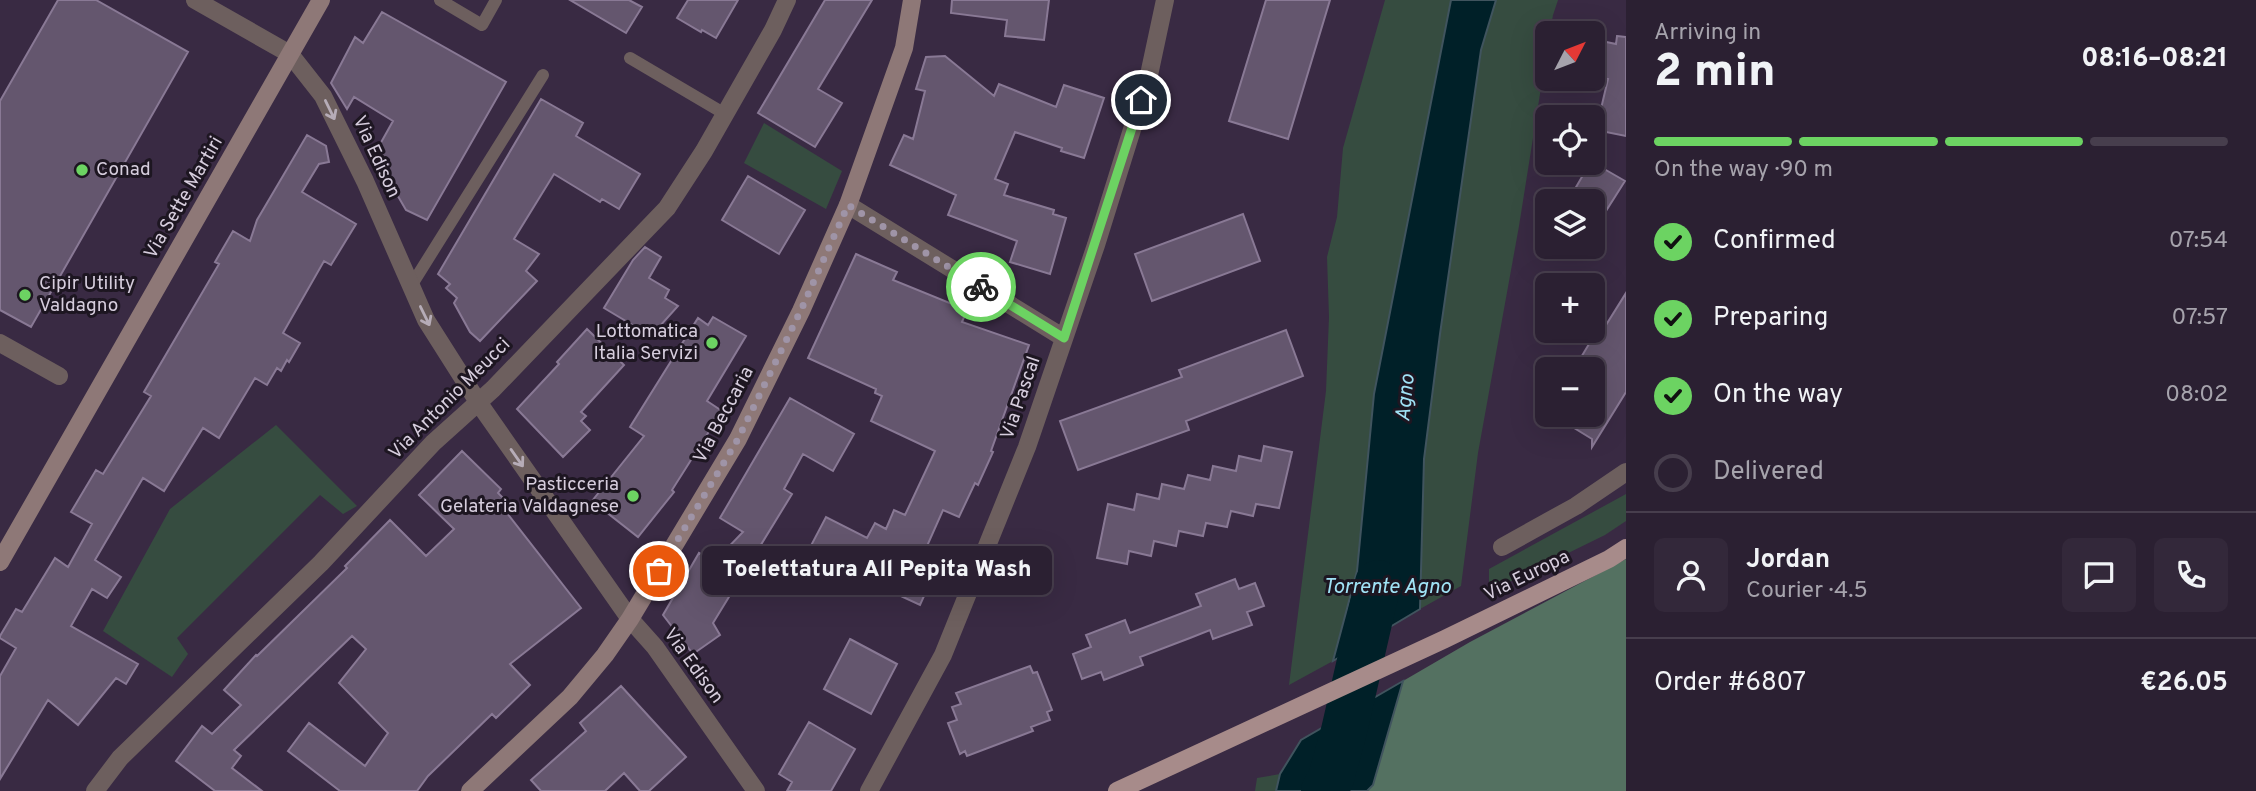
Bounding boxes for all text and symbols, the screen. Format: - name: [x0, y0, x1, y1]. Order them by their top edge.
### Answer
- text: Arriving in: [1654, 19, 1761, 48]
- north arrow: [1535, 21, 1605, 91]
- map controls: [1535, 21, 1605, 427]
- text: 08:16–08:21: [2081, 43, 2228, 76]
- text: 2 min: [1654, 44, 1776, 103]
- pin: [1111, 70, 1171, 130]
- icon: home: [1122, 81, 1160, 119]
- one-way arrow: [324, 99, 337, 120]
- button: locate: [1535, 105, 1605, 175]
- street label: Via Edison: [347, 112, 405, 202]
- street label: Via Sette Martiri: [139, 132, 229, 264]
- text: On the way · 90 m: [1654, 156, 1833, 185]
- place label: Conad: [96, 158, 151, 182]
- marker: Conad: [74, 162, 90, 178]
- button: layers: [1535, 189, 1605, 259]
- icon: check: [1654, 223, 1692, 261]
- text: Confirmed: [1713, 225, 1836, 258]
- text: 07:54: [2169, 227, 2228, 256]
- courier: [946, 252, 1016, 322]
- icon: bike: [962, 268, 1000, 306]
- place label: Cipir Utility Valdagno: [39, 272, 135, 318]
- button: +: [1535, 273, 1605, 343]
- marker: Cipir Utility Valdagno: [17, 287, 33, 303]
- icon: check: [1654, 300, 1692, 338]
- text: Preparing: [1713, 302, 1828, 335]
- text: 07:57: [2172, 304, 2228, 333]
- one-way arrow: [418, 305, 432, 326]
- place label: Lottomatica Italia Servizi: [593, 320, 698, 366]
- street label: Via Antonio Meucci: [384, 333, 516, 465]
- marker: Lottomatica Italia Servizi: [704, 335, 720, 351]
- street label: Via Pascal: [996, 353, 1046, 443]
- button: −: [1535, 357, 1605, 427]
- street label: Via Beccaria: [688, 362, 760, 468]
- water label: Agno: [1390, 372, 1422, 423]
- icon: check: [1654, 377, 1692, 415]
- text: On the way: [1713, 379, 1843, 412]
- text: 08:02: [2165, 381, 2228, 410]
- one-way arrow: [510, 448, 524, 467]
- text: Delivered: [1713, 456, 1824, 489]
- place label: Pasticceria Gelateria Valdagnese: [440, 473, 619, 519]
- marker: Pasticceria Gelateria Valdagnese: [625, 488, 641, 504]
- button: person: [1654, 538, 1728, 612]
- button: chat: [2062, 538, 2136, 612]
- button: phone: [2154, 538, 2228, 612]
- pin: [629, 541, 689, 601]
- text: Jordan: [1746, 544, 1830, 577]
- street label: Via Europa: [1480, 545, 1574, 607]
- callout: Toelettatura All Pepita Wash: [701, 546, 1051, 596]
- icon: bag: [640, 552, 678, 590]
- text: Toelettatura All Pepita Wash: [722, 556, 1032, 585]
- water label: Torrente Agno: [1323, 574, 1452, 601]
- text: Courier · 4.5: [1746, 577, 1868, 606]
- street label: Via Edison: [657, 623, 729, 709]
- text: Order #6807: [1654, 667, 1806, 700]
- text: €26.05: [2140, 667, 2228, 700]

